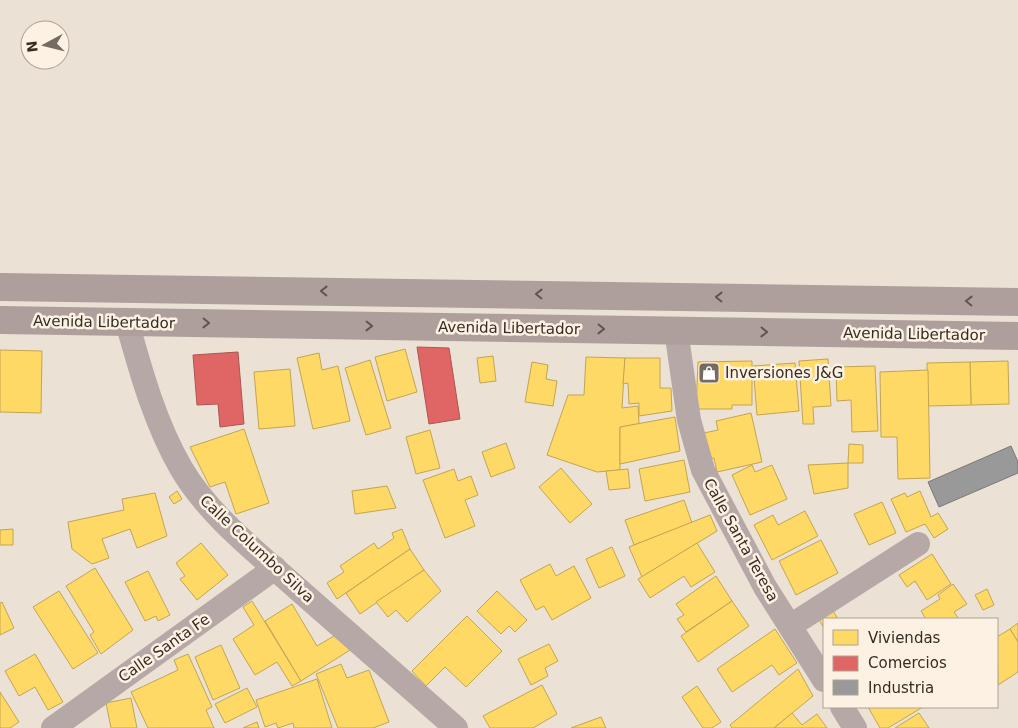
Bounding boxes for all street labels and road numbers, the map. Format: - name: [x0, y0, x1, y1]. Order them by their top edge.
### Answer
- street label: Avenida Libertador: [33, 312, 176, 332]
- street label: Avenida Libertador: [438, 318, 581, 338]
- street label: Avenida Libertador: [843, 324, 986, 344]
- street label: Calle Santa Teresa: [700, 475, 782, 605]
- street label: Calle Columbo Silva: [196, 491, 318, 607]
- street label: Calle Santa Fe: [115, 610, 213, 686]

